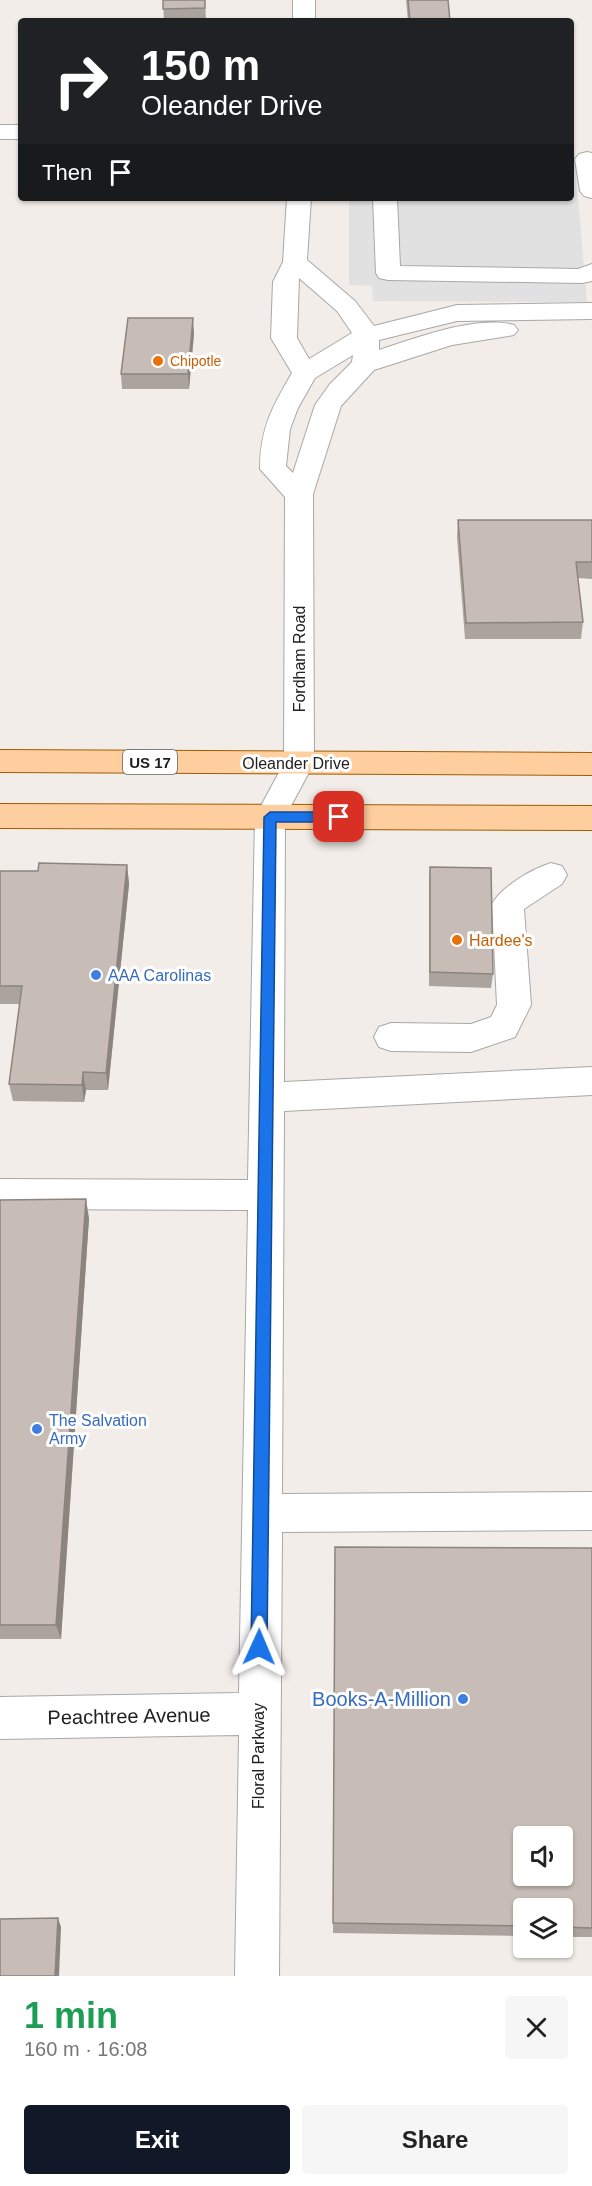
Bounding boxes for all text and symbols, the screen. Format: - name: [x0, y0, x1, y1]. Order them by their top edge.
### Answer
- icon: right: [42, 42, 120, 120]
- text: 150 m: [141, 42, 260, 89]
- text: Oleander Drive: [141, 91, 323, 121]
- icon: arrive: [104, 156, 137, 189]
- text: Then: [42, 160, 92, 185]
- place label: Chipotle: [170, 353, 222, 369]
- marker: Chipotle: [151, 354, 165, 368]
- street label: Fordham Road: [291, 606, 308, 712]
- road number: US 17: [123, 750, 177, 774]
- street label: Oleander Drive: [242, 755, 350, 772]
- pin: [313, 791, 364, 842]
- icon: arrive: [322, 800, 355, 833]
- place label: Hardee's: [469, 932, 533, 949]
- marker: Hardee's: [450, 933, 464, 947]
- place label: AAA Carolinas: [108, 967, 211, 984]
- marker: AAA Carolinas: [89, 968, 103, 982]
- place label: The Salvation Army: [49, 1412, 147, 1447]
- marker: The Salvation Army: [30, 1422, 44, 1436]
- position arrow: [227, 1615, 291, 1679]
- place label: Books-A-Million: [312, 1688, 451, 1710]
- marker: Books-A-Million: [456, 1692, 470, 1706]
- street label: Floral Parkway: [250, 1703, 267, 1809]
- street label: Peachtree Avenue: [47, 1704, 211, 1728]
- map controls: [513, 1826, 573, 1958]
- button: sound: [513, 1826, 573, 1886]
- button: layers: [513, 1898, 573, 1958]
- text: 1 min: [24, 1995, 118, 2036]
- button: close: [505, 1996, 568, 2059]
- text: 160 m · 16:08: [24, 2038, 147, 2060]
- button: Exit: [24, 2105, 290, 2174]
- button: Share: [302, 2105, 568, 2174]

